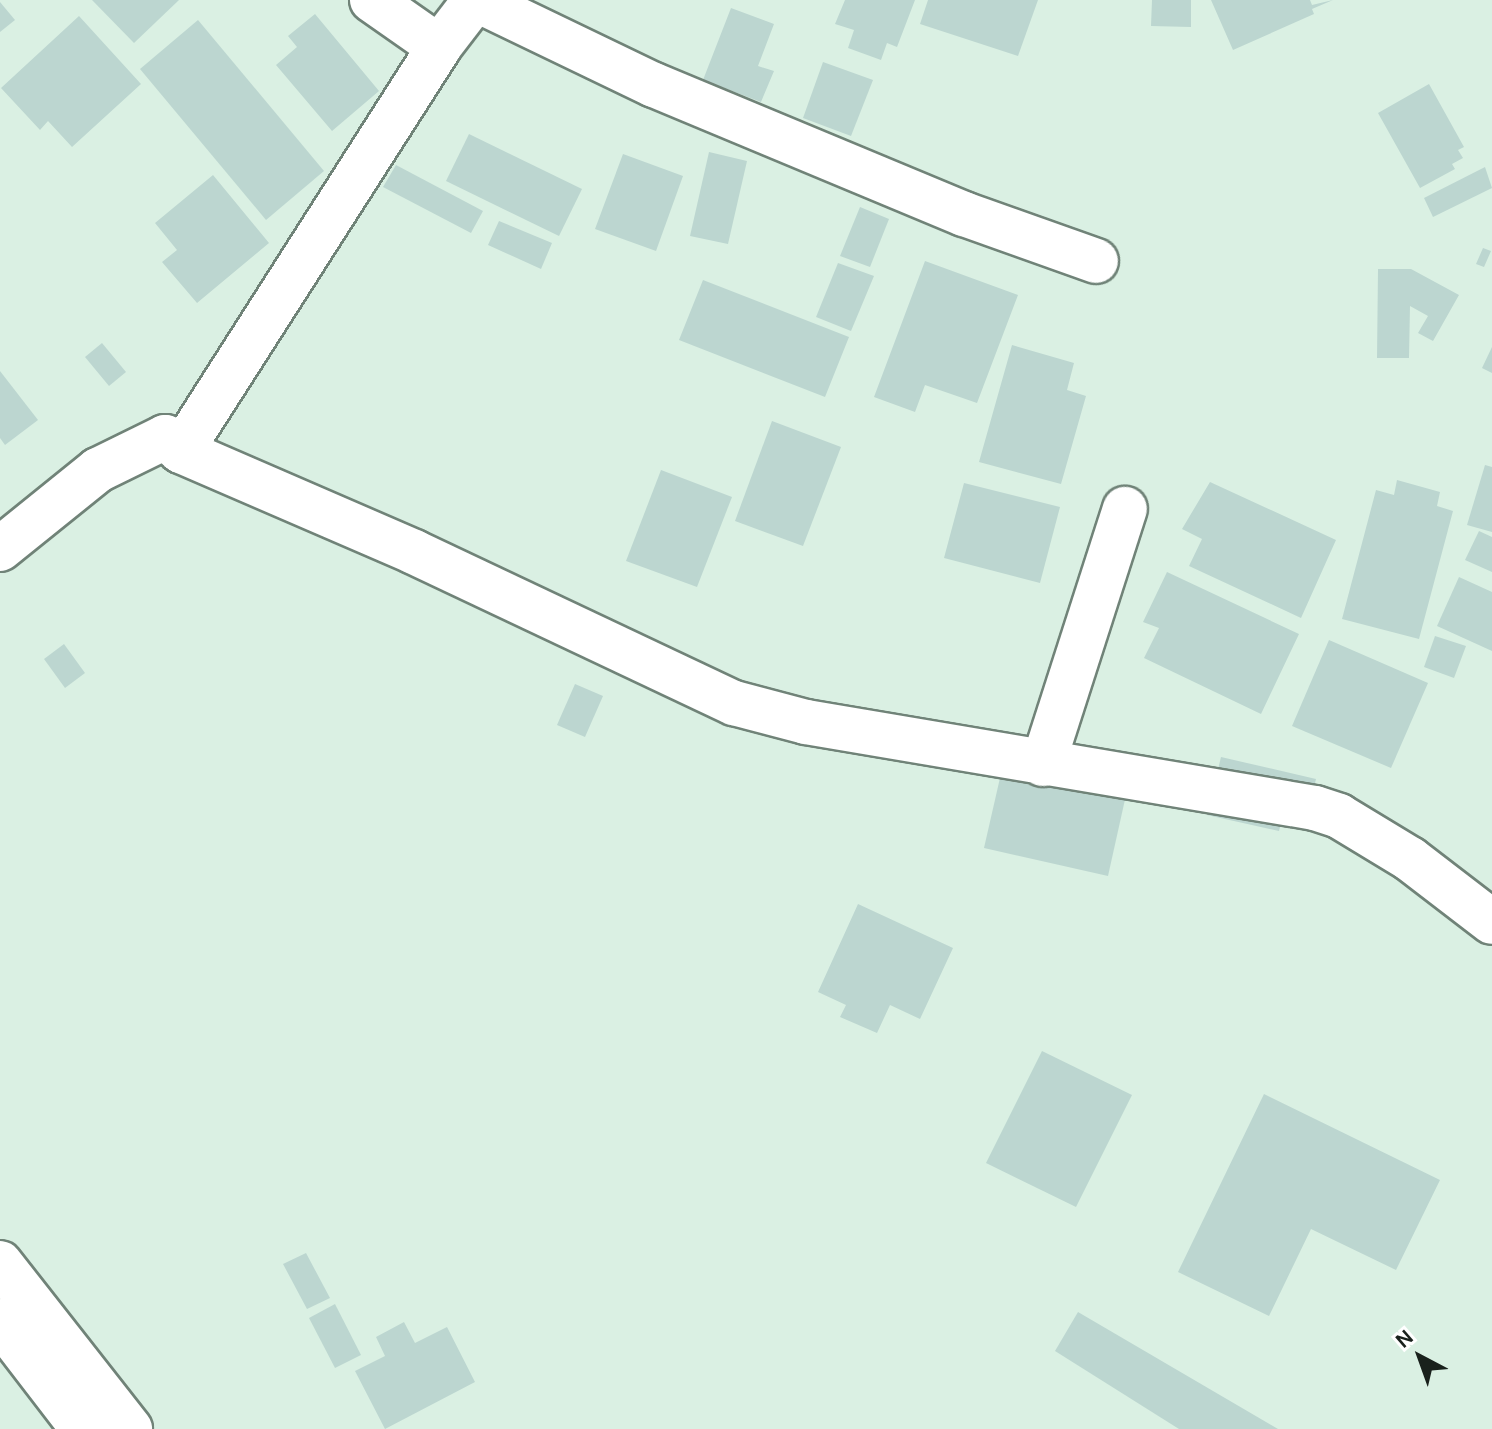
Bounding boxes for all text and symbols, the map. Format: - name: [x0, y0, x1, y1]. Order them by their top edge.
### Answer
- north arrow: [1380, 1317, 1460, 1397]
- text: N: [1390, 1324, 1419, 1354]

